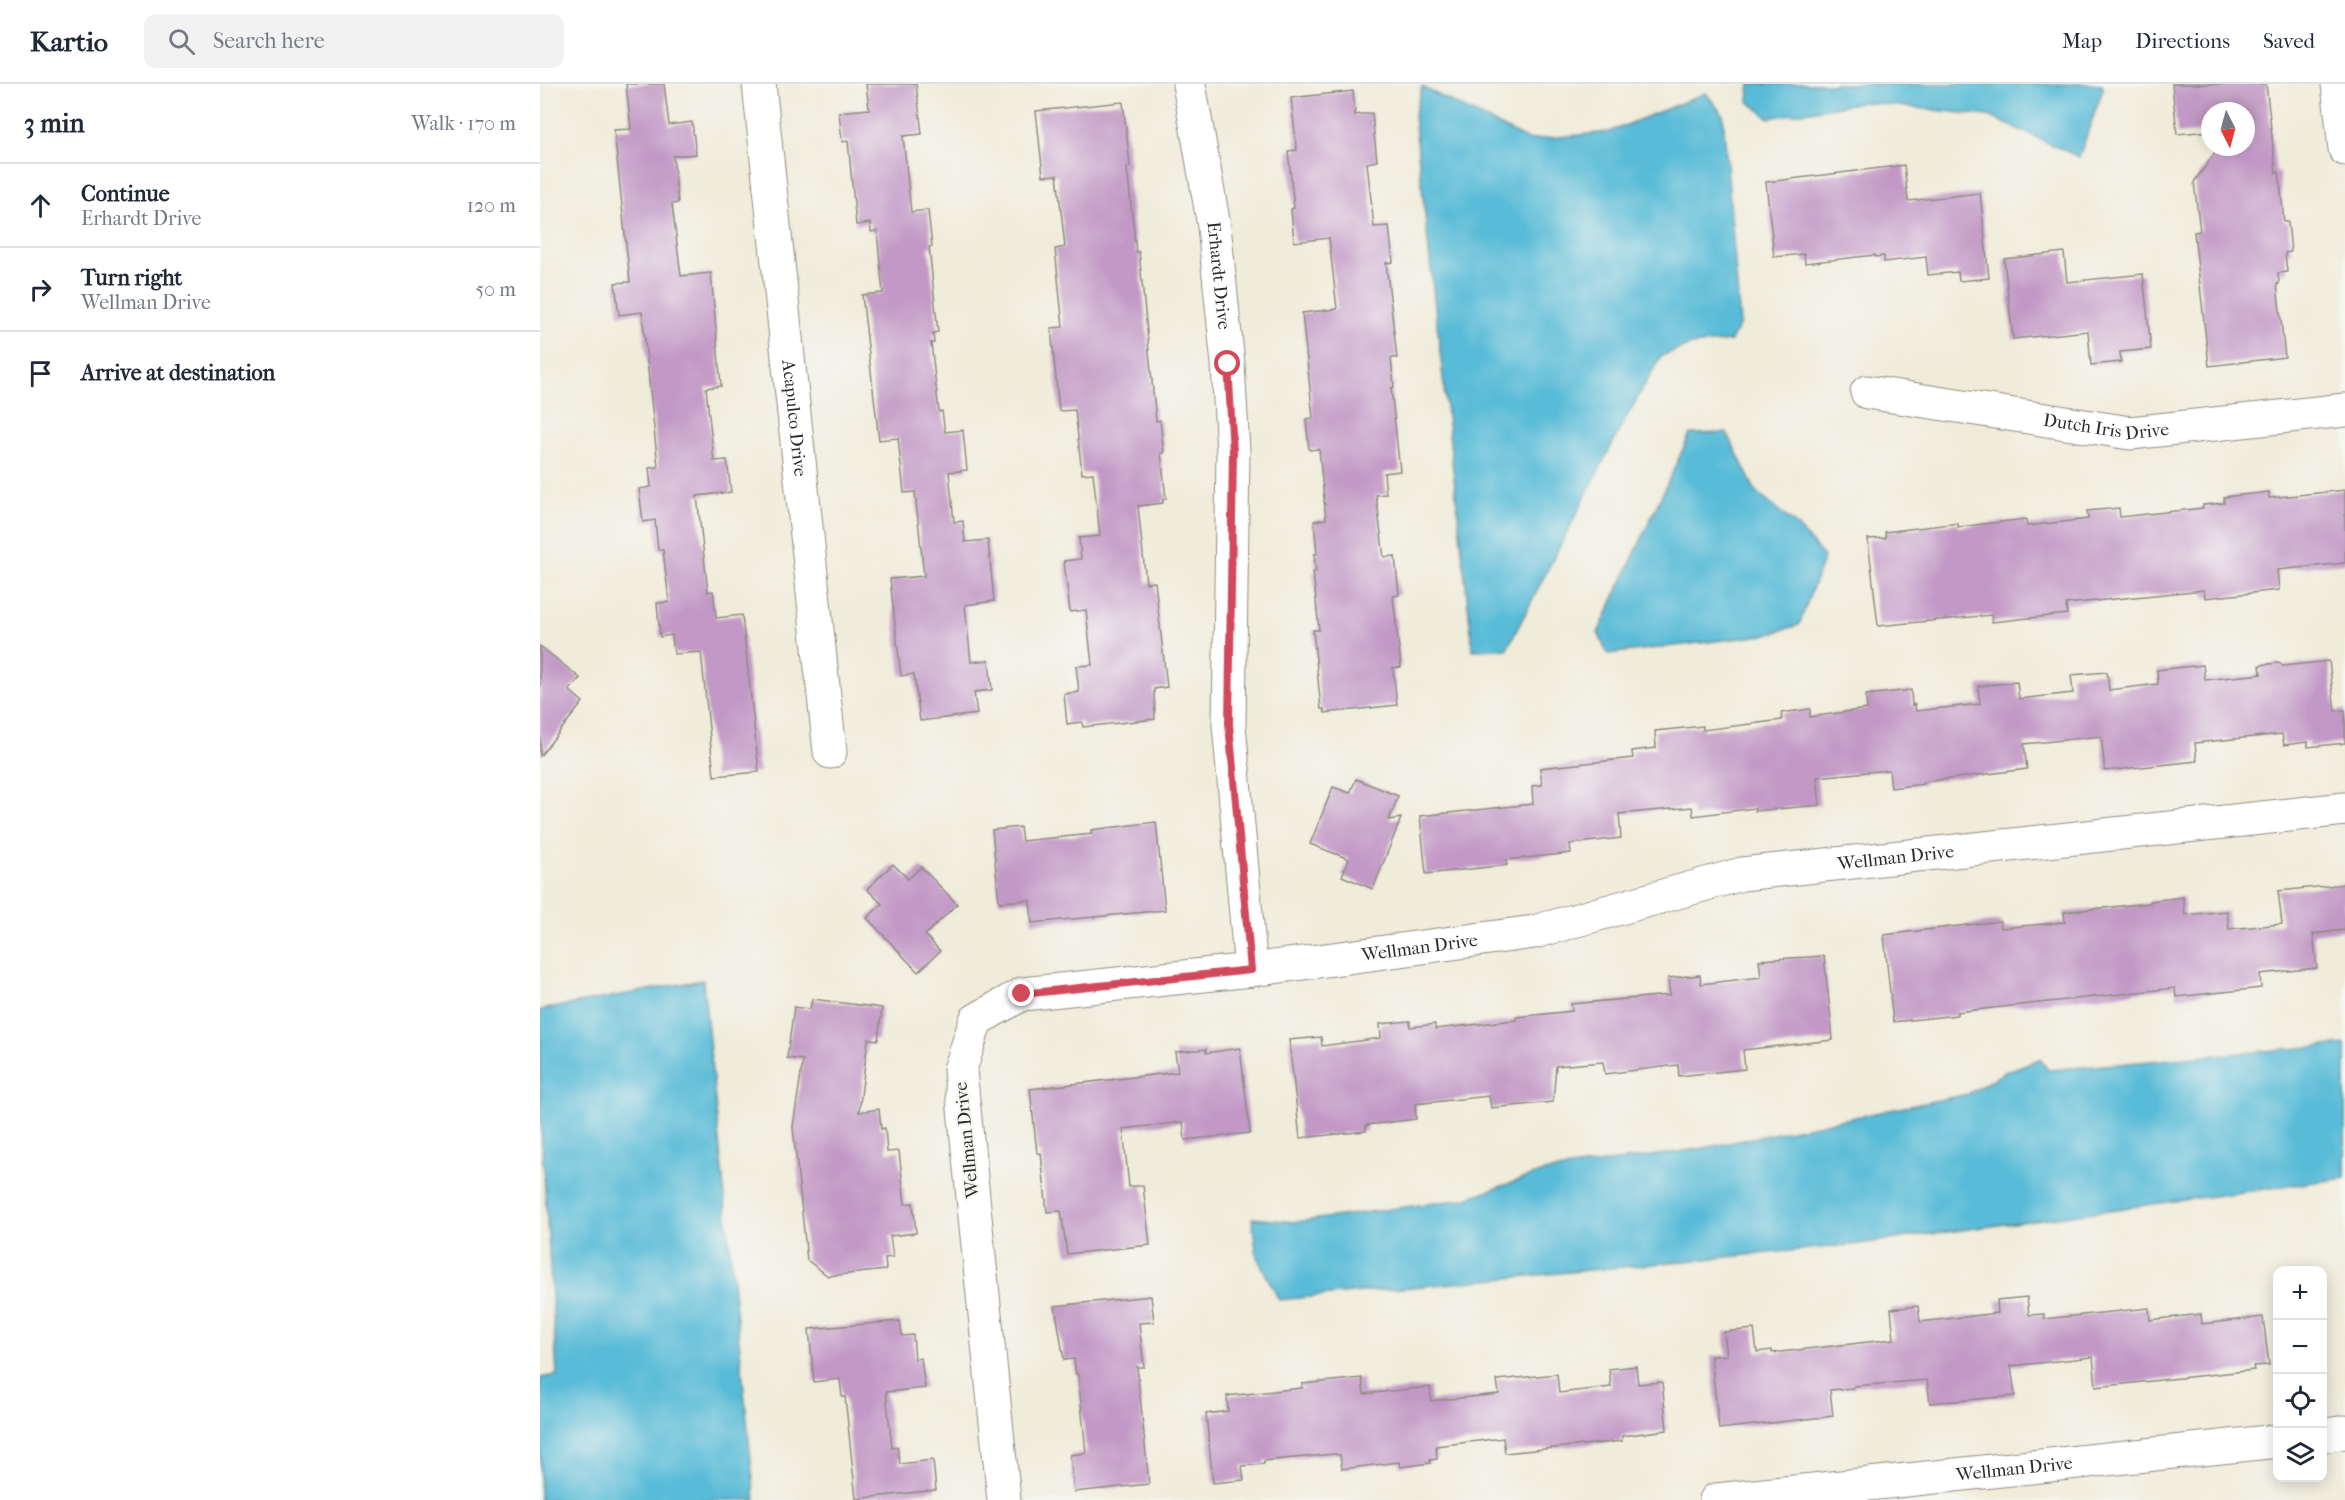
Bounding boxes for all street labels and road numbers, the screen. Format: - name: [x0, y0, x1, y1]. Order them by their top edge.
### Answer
- street label: Erhardt Drive: [1203, 221, 1235, 331]
- street label: Acapulco Drive: [778, 358, 811, 478]
- street label: Dutch Iris Drive: [2042, 409, 2170, 444]
- street label: Wellman Drive: [1836, 841, 1955, 874]
- street label: Wellman Drive: [1359, 929, 1479, 966]
- street label: Wellman Drive: [950, 1081, 984, 1200]
- street label: Wellman Drive: [1954, 1452, 2074, 1485]

